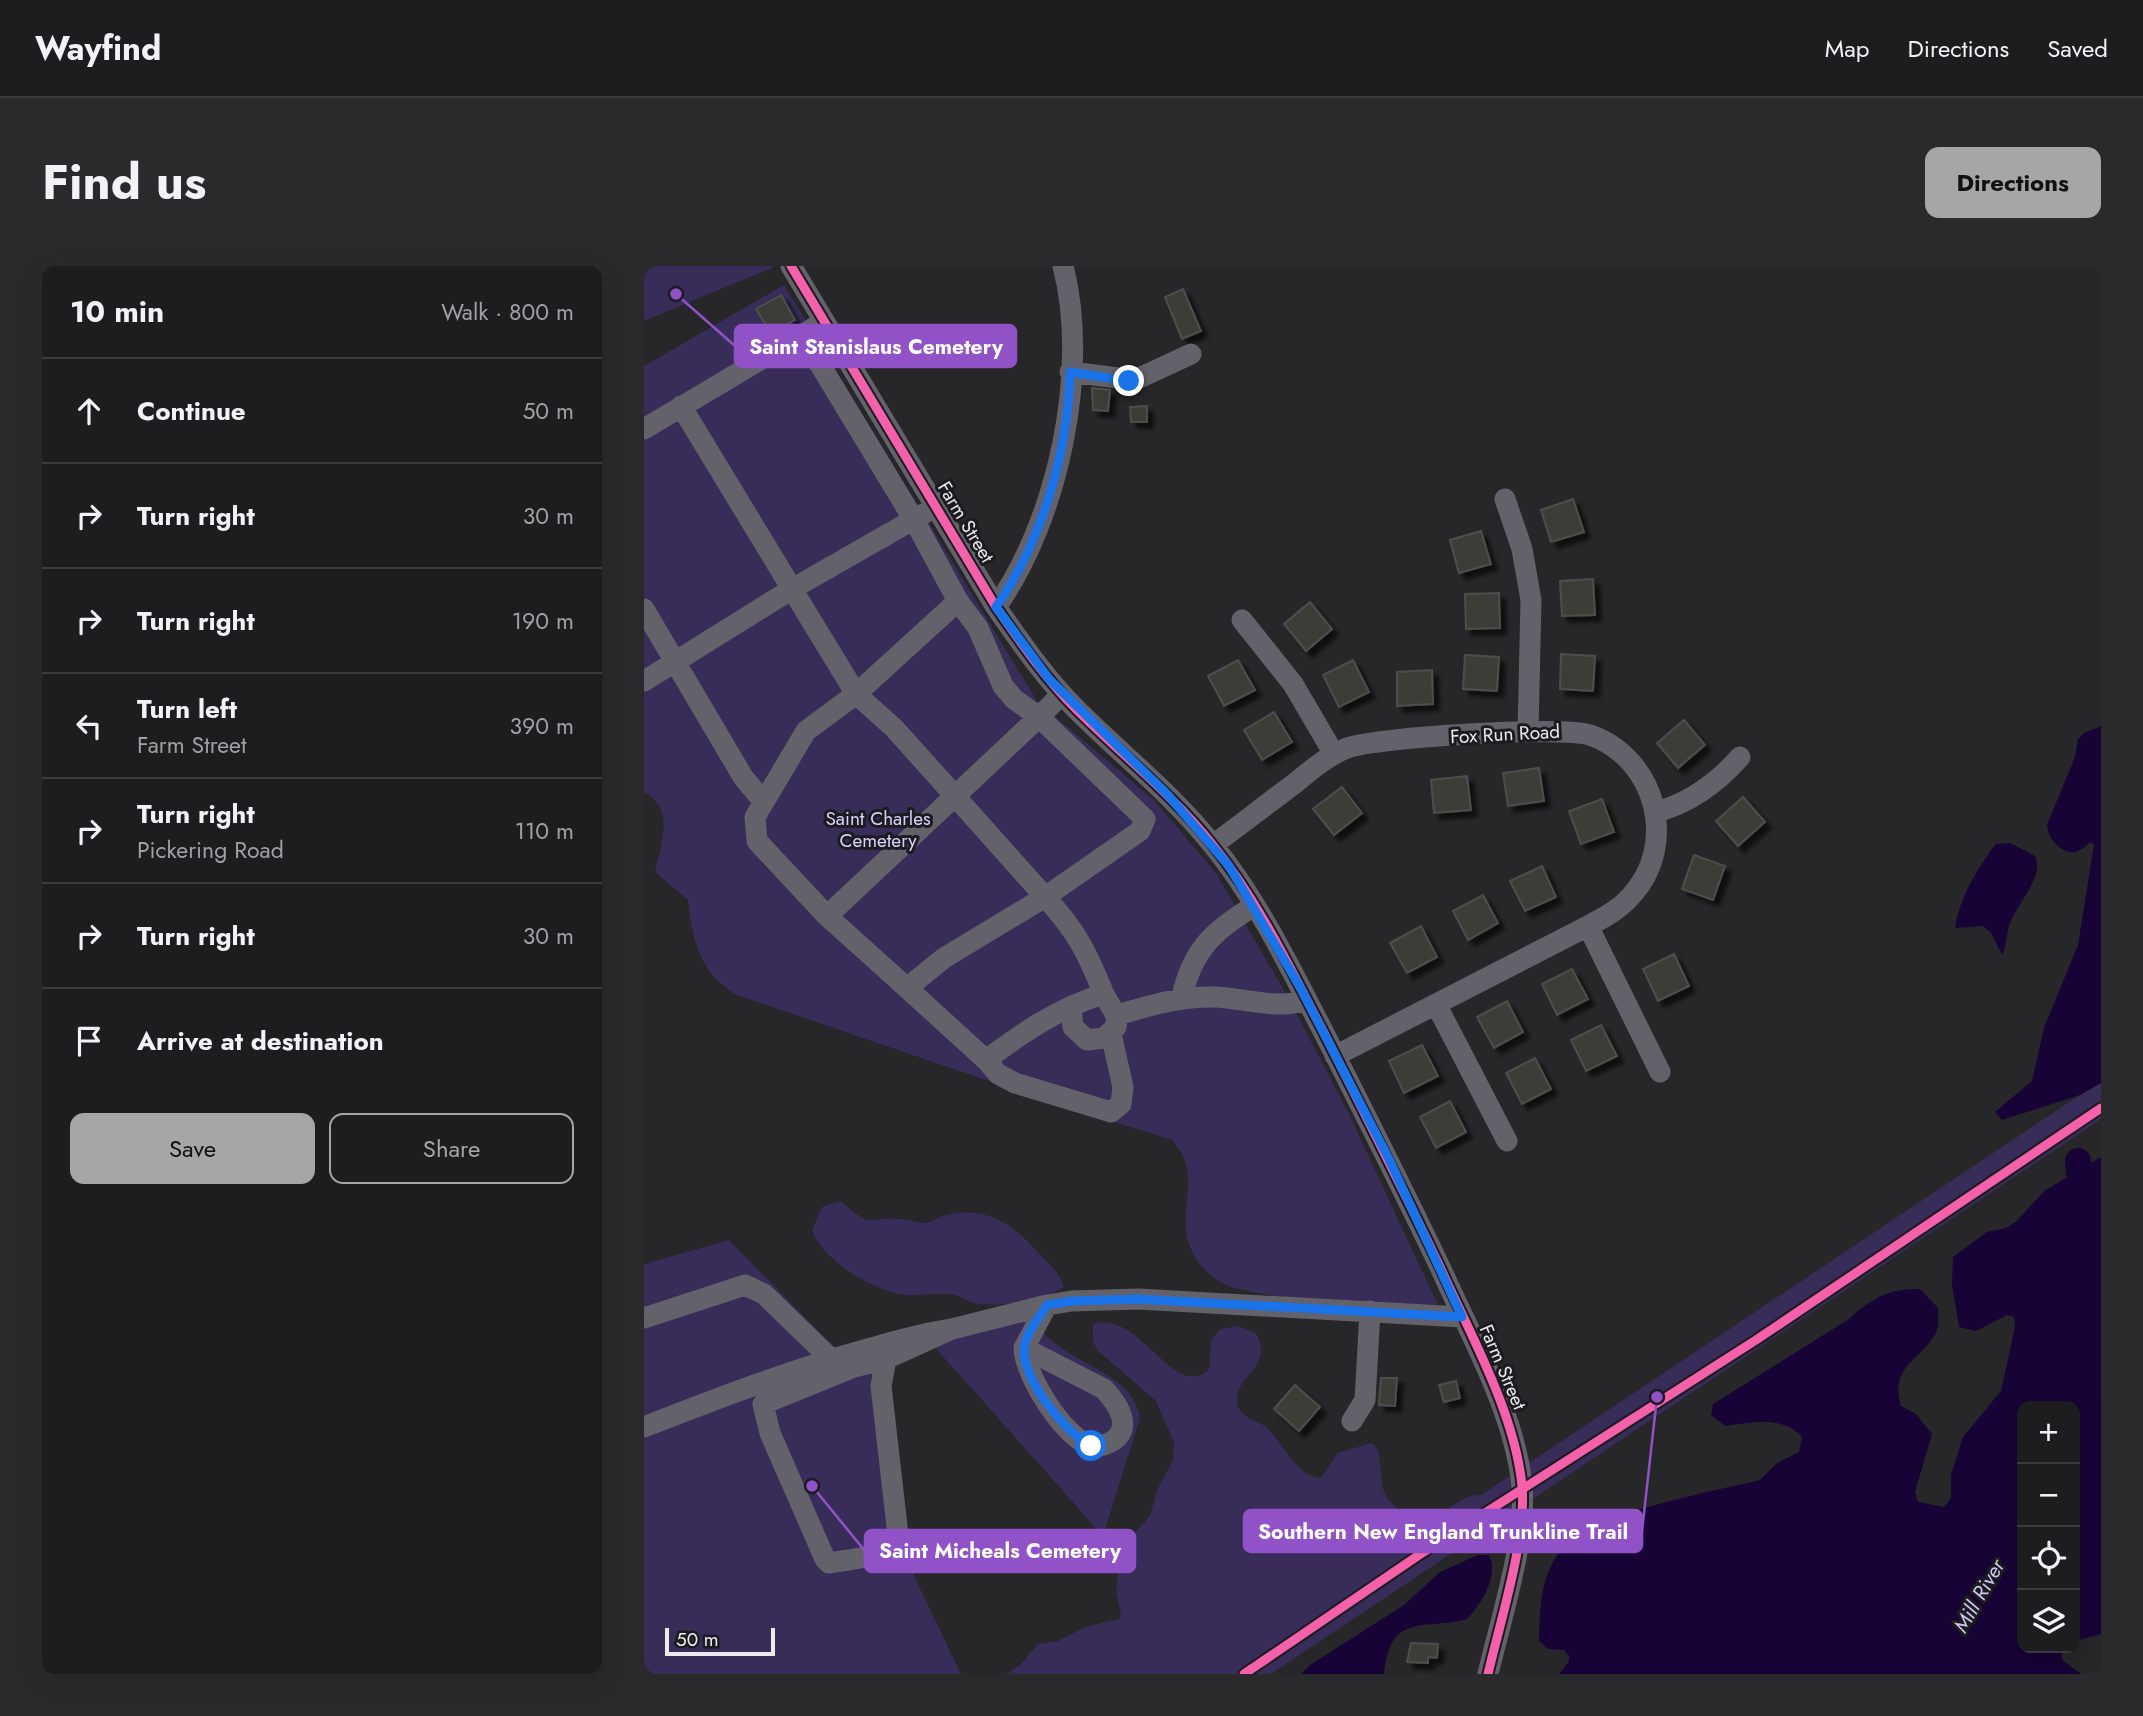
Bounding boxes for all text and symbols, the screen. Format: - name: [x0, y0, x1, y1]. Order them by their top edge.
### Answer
- text: Wayfind: [35, 25, 161, 72]
- text: Map: [1825, 31, 1870, 66]
- text: Directions: [1908, 31, 2009, 66]
- text: Saved: [2047, 31, 2108, 66]
- text: Find us: [42, 147, 206, 217]
- button: Directions: [1925, 147, 2101, 218]
- text: 10 min: [70, 290, 164, 333]
- text: Walk · 800 m: [441, 295, 574, 329]
- callout: Saint Stanislaus Cemetery: [735, 325, 1016, 367]
- text: Saint Stanislaus Cemetery: [749, 332, 1004, 362]
- route end: [1113, 365, 1144, 396]
- icon: ahead: [70, 392, 108, 430]
- text: Continue: [137, 392, 246, 430]
- text: 50 m: [522, 394, 574, 428]
- street label: Farm Street: [931, 476, 1001, 568]
- icon: right: [70, 497, 108, 535]
- text: Turn right: [137, 497, 255, 535]
- text: 30 m: [523, 499, 574, 533]
- icon: right: [70, 602, 108, 640]
- text: Turn right: [137, 602, 255, 640]
- text: 190 m: [512, 604, 574, 638]
- text: Turn left: [137, 690, 237, 728]
- icon: left: [70, 707, 108, 745]
- text: 390 m: [510, 709, 574, 743]
- street label: Fox Run Road: [1449, 718, 1561, 750]
- text: Farm Street: [137, 728, 246, 762]
- text: Turn right: [137, 795, 255, 833]
- park label: Saint Charles Cemetery: [825, 805, 931, 854]
- icon: right: [70, 812, 108, 850]
- text: 110 m: [515, 814, 574, 848]
- text: Pickering Road: [137, 833, 284, 867]
- icon: right: [70, 917, 108, 955]
- text: Turn right: [137, 917, 255, 955]
- text: 30 m: [523, 919, 574, 953]
- icon: arrive: [70, 1022, 108, 1060]
- text: Arrive at destination: [137, 1022, 384, 1060]
- button: Save: [70, 1113, 315, 1184]
- button: Share: [329, 1113, 574, 1184]
- street label: Farm Street: [1473, 1320, 1533, 1414]
- map controls: [2017, 1401, 2080, 1653]
- button: +: [2017, 1401, 2080, 1464]
- route start: [1075, 1430, 1106, 1461]
- button: −: [2017, 1464, 2080, 1527]
- callout: Southern New England Trunkline Trail: [1244, 1510, 1642, 1552]
- text: Southern New England Trunkline Trail: [1258, 1517, 1628, 1547]
- button: locate: [2017, 1527, 2080, 1590]
- callout: Saint Micheals Cemetery: [865, 1530, 1135, 1572]
- text: Saint Micheals Cemetery: [879, 1536, 1122, 1566]
- water label: Mill River: [1946, 1553, 2013, 1638]
- button: layers: [2017, 1590, 2080, 1653]
- scale bar: [665, 1625, 775, 1657]
- text: 50 m: [676, 1626, 719, 1653]

